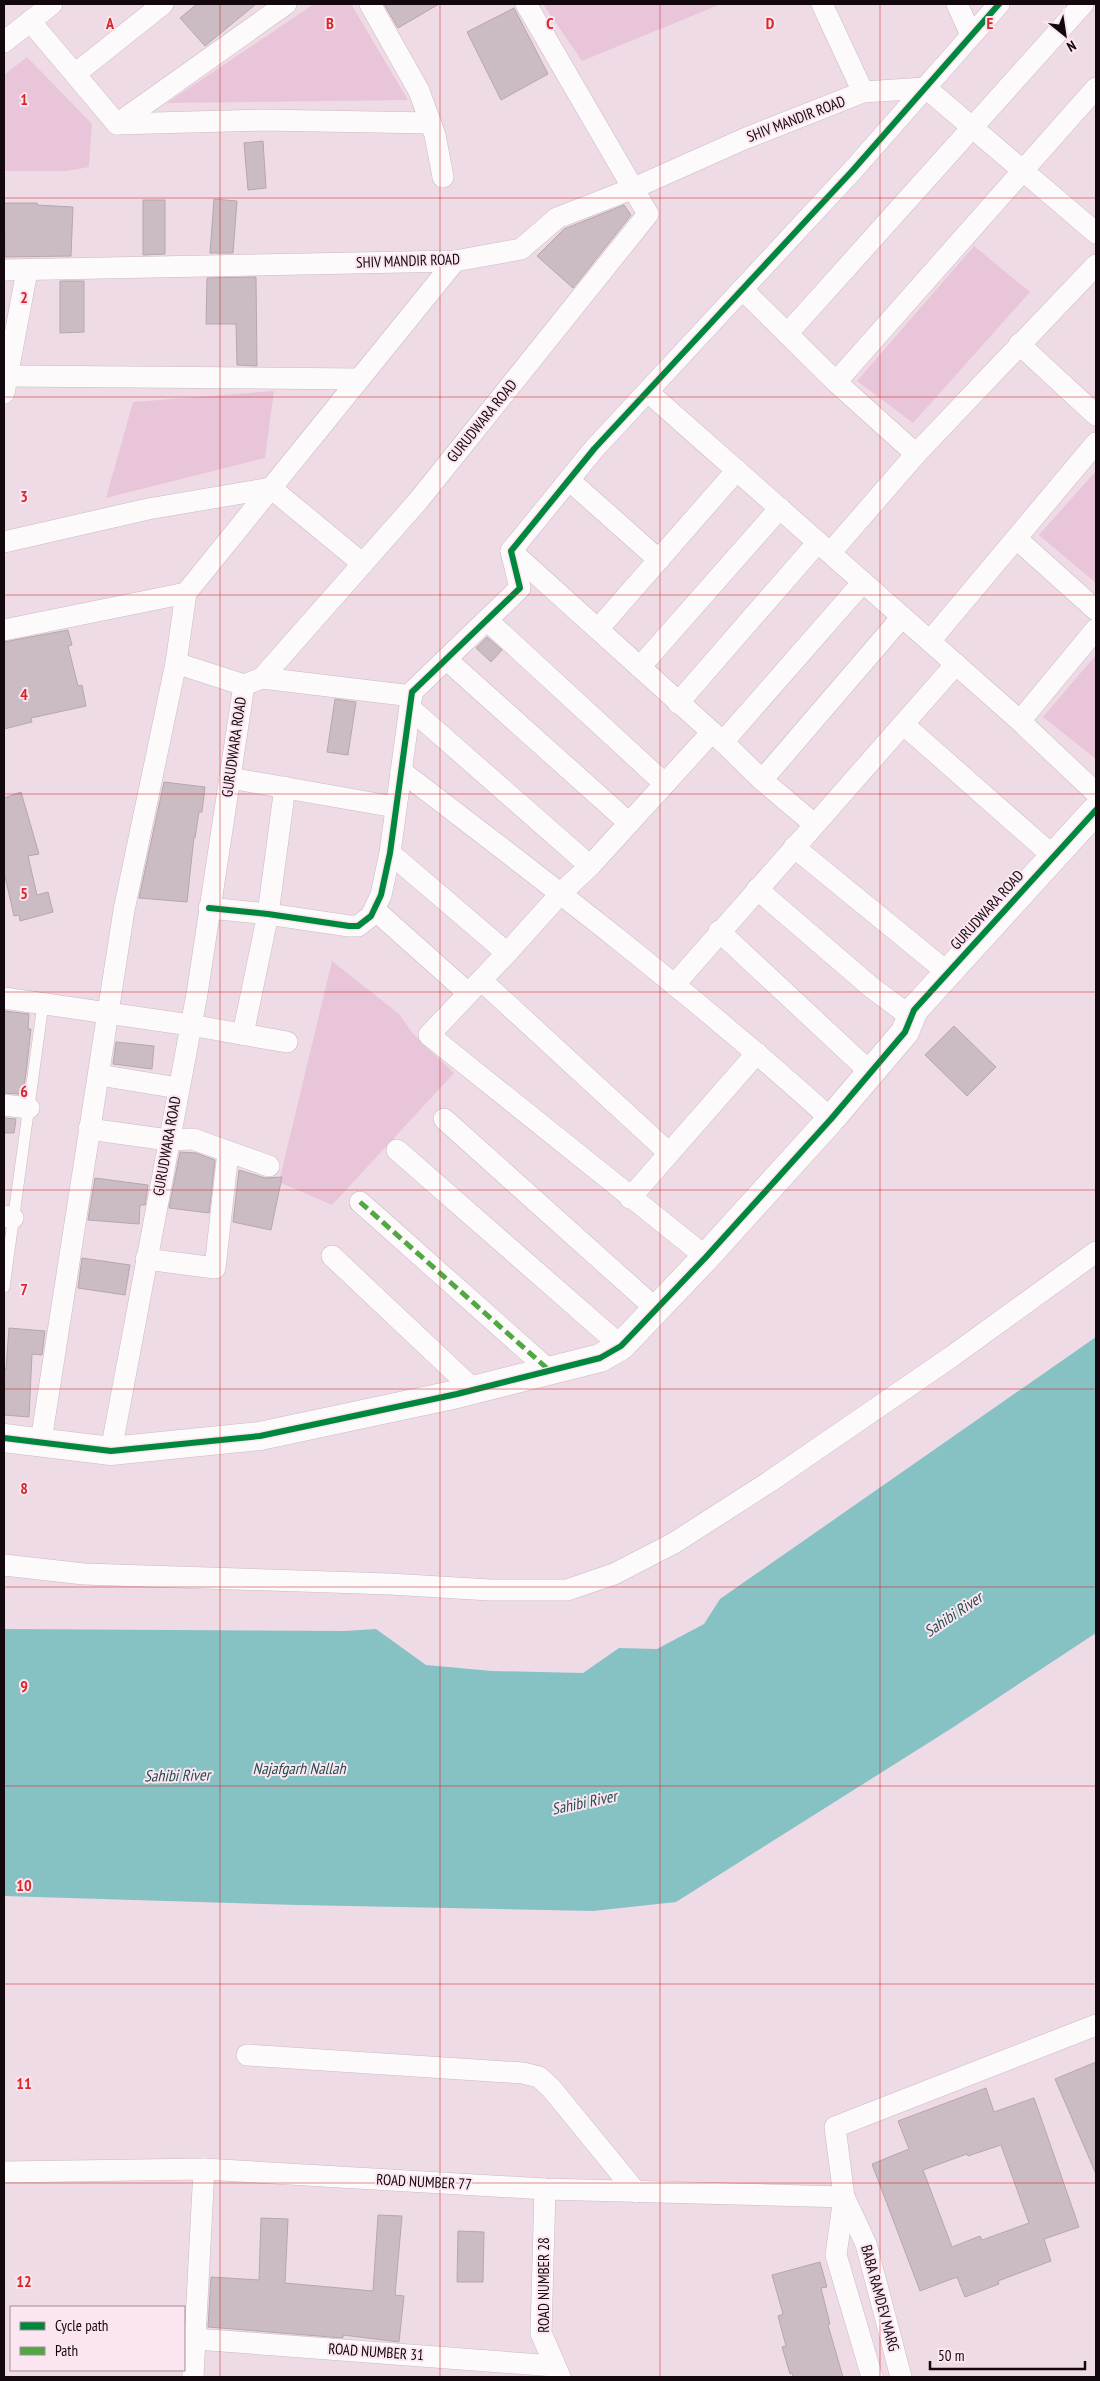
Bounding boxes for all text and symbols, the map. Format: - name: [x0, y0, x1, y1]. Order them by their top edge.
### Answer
- north arrow: [1040, 10, 1090, 60]
- text: A: [105, 13, 115, 33]
- text: B: [326, 13, 334, 33]
- text: C: [546, 13, 554, 33]
- text: D: [766, 13, 775, 33]
- text: E: [987, 13, 994, 33]
- text: N: [1064, 37, 1079, 56]
- text: 1: [20, 89, 28, 109]
- street label: SHIV MANDIR ROAD: [744, 91, 848, 146]
- street label: SHIV MANDIR ROAD: [356, 249, 460, 272]
- text: 2: [20, 287, 28, 307]
- street label: GURUDWARA ROAD: [442, 375, 521, 466]
- text: 3: [20, 486, 28, 506]
- text: 4: [20, 684, 28, 704]
- street label: GURUDWARA ROAD: [217, 696, 250, 798]
- street label: GURUDWARA ROAD: [946, 866, 1028, 954]
- text: 5: [20, 883, 28, 903]
- text: 6: [20, 1081, 28, 1101]
- street label: GURUDWARA ROAD: [148, 1094, 185, 1197]
- text: 7: [20, 1279, 28, 1299]
- text: 8: [20, 1478, 28, 1498]
- water label: Sahibi River: [920, 1586, 988, 1641]
- text: 9: [20, 1676, 28, 1696]
- water label: Najafgarh Nallah: [253, 1758, 346, 1778]
- water label: Sahibi River: [144, 1764, 213, 1786]
- water label: Sahibi River: [550, 1785, 621, 1819]
- text: 10: [16, 1875, 32, 1895]
- text: 11: [16, 2073, 32, 2093]
- street label: ROAD NUMBER 77: [376, 2170, 472, 2193]
- street label: ROAD NUMBER 28: [534, 2237, 553, 2333]
- street label: BABA RAMDEV MARG: [857, 2243, 904, 2353]
- text: 12: [16, 2271, 32, 2291]
- legend: [10, 2306, 185, 2371]
- text: Cycle path: [55, 2316, 108, 2335]
- scale bar: [930, 2338, 1085, 2370]
- street label: ROAD NUMBER 31: [328, 2339, 424, 2364]
- text: Path: [55, 2341, 78, 2360]
- text: 50 m: [938, 2346, 964, 2365]

